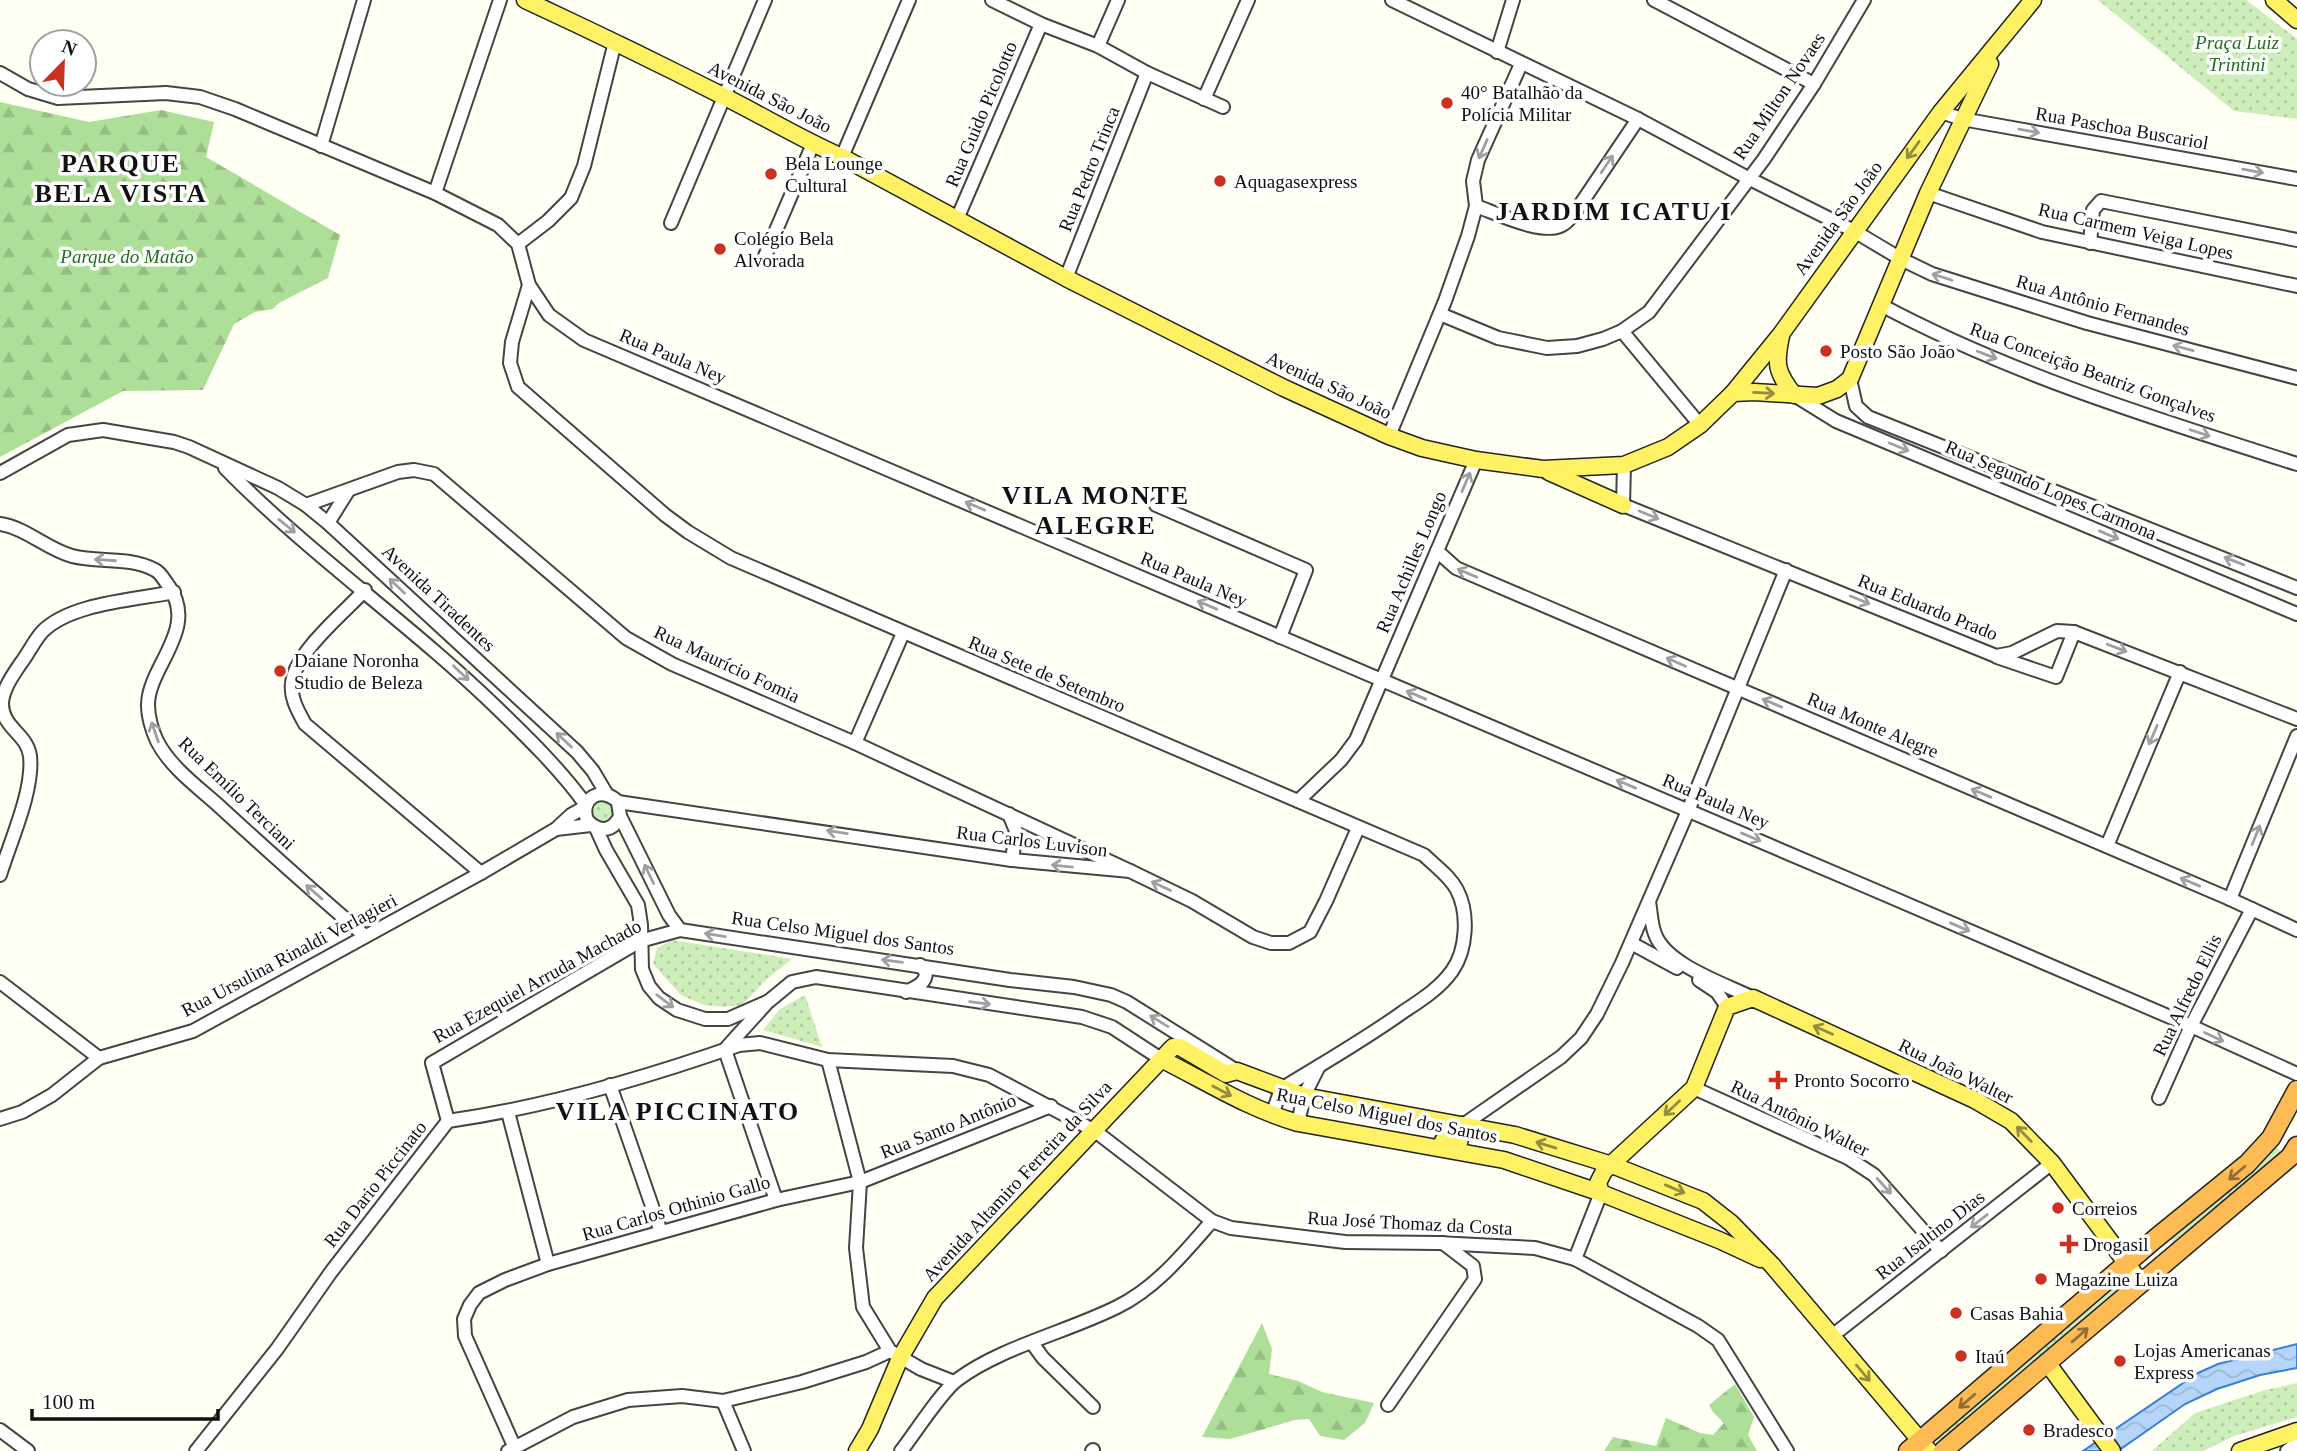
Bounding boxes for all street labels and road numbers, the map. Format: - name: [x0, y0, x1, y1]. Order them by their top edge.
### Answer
- street label: Rua Milton Novaes: [1729, 28, 1829, 164]
- street label: Rua Guido Picolotto: [941, 38, 1021, 190]
- street label: Avenida São João: [705, 57, 835, 137]
- street label: Rua Paschoa Buscariol: [2034, 102, 2210, 154]
- street label: Rua Pedro Trinca: [1054, 103, 1124, 235]
- street label: Avenida São João: [1790, 157, 1886, 279]
- street label: Rua Carmem Veiga Lopes: [2036, 198, 2236, 264]
- street label: Rua Antônio Fernandes: [2014, 270, 2192, 340]
- street label: Rua Conceição Beatriz Gonçalves: [1967, 318, 2219, 426]
- street label: Rua Paula Ney: [616, 324, 730, 388]
- street label: Avenida São João: [1263, 347, 1395, 423]
- street label: Rua Segundo Lopes Carmona: [1942, 436, 2160, 544]
- street label: Rua Achilles Longo: [1372, 488, 1450, 636]
- street label: Avenida Tiradentes: [378, 540, 500, 656]
- street label: Rua Paula Ney: [1137, 547, 1251, 611]
- street label: Rua Eduardo Prado: [1855, 569, 2001, 645]
- street label: Rua Maurício Fomia: [651, 621, 804, 707]
- street label: Rua Sete de Setembro: [965, 631, 1129, 717]
- street label: Rua Monte Alegre: [1804, 688, 1942, 762]
- street label: Rua Emílio Terciani: [175, 732, 299, 854]
- street label: Rua Paula Ney: [1659, 769, 1773, 833]
- street label: Rua Carlos Luvison: [955, 821, 1109, 861]
- street label: Rua Ursulina Rinaldi Verlagieri: [178, 889, 400, 1021]
- street label: Rua Celso Miguel dos Santos: [730, 907, 956, 959]
- street label: Rua Ezequiel Arruda Machado: [429, 915, 645, 1047]
- street label: Rua Alfredo Ellis: [2148, 931, 2226, 1059]
- street label: Rua João Walter: [1895, 1034, 2017, 1108]
- street label: Rua Antônio Walter: [1727, 1075, 1873, 1161]
- street label: Avenida Altamiro Ferreira da Silva: [918, 1076, 1116, 1286]
- street label: Rua Celso Miguel dos Santos: [1275, 1083, 1499, 1147]
- street label: Rua Santo Antônio: [877, 1089, 1019, 1163]
- street label: Rua Dario Piccinato: [319, 1117, 431, 1251]
- street label: Rua Carlos Othinio Gallo: [580, 1171, 772, 1245]
- street label: Rua Isaltino Dias: [1872, 1186, 1988, 1284]
- street label: Rua José Thomaz da Costa: [1307, 1207, 1514, 1239]

